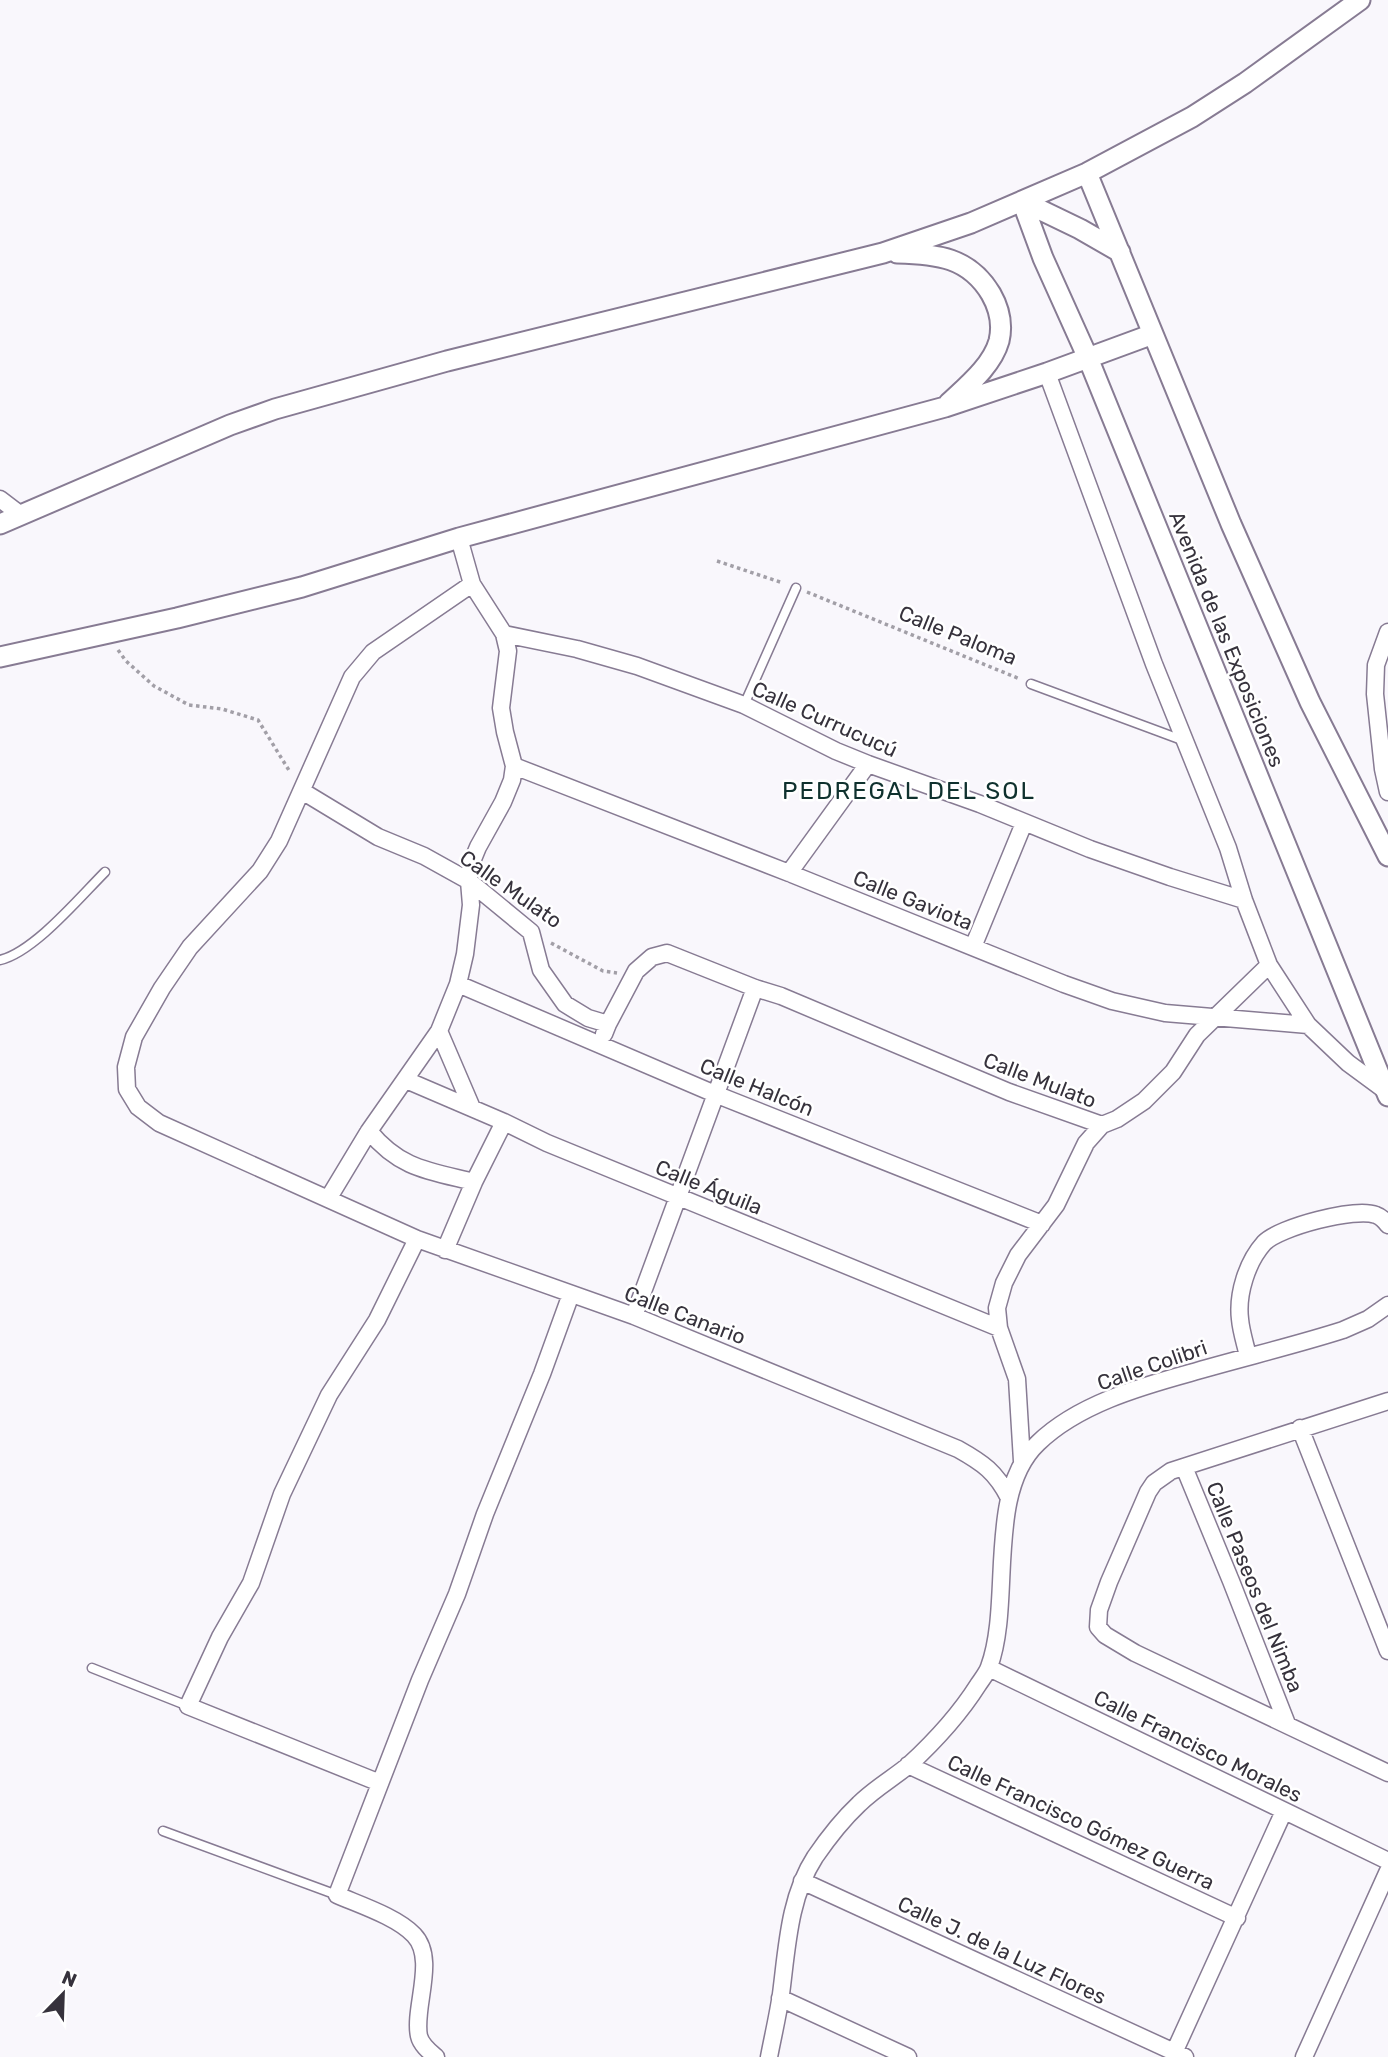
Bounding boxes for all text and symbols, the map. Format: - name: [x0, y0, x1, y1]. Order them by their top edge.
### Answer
- street label: Avenida de las Exposiciones: [1164, 507, 1290, 771]
- street label: Calle Paloma: [895, 600, 1021, 670]
- street label: Calle Currucucú: [748, 676, 902, 762]
- district label: PEDREGAL DEL SOL: [782, 777, 1036, 805]
- street label: Calle Mulato: [455, 845, 567, 933]
- street label: Calle Gaviota: [850, 865, 976, 935]
- street label: Calle Mulato: [980, 1047, 1100, 1113]
- street label: Calle Halcón: [696, 1053, 818, 1121]
- street label: Calle Águila: [652, 1154, 766, 1220]
- street label: Calle Canario: [621, 1280, 749, 1350]
- street label: Calle Colibri: [1094, 1335, 1210, 1395]
- street label: Calle Paseos del Nimba: [1201, 1478, 1309, 1696]
- street label: Calle Francisco Morales: [1090, 1685, 1306, 1807]
- street label: Calle Francisco Gómez Guerra: [944, 1749, 1218, 1895]
- street label: Calle J. de la Luz Flores: [894, 1891, 1110, 2009]
- north arrow: [28, 1959, 98, 2029]
- text: N: [59, 1966, 80, 1992]

